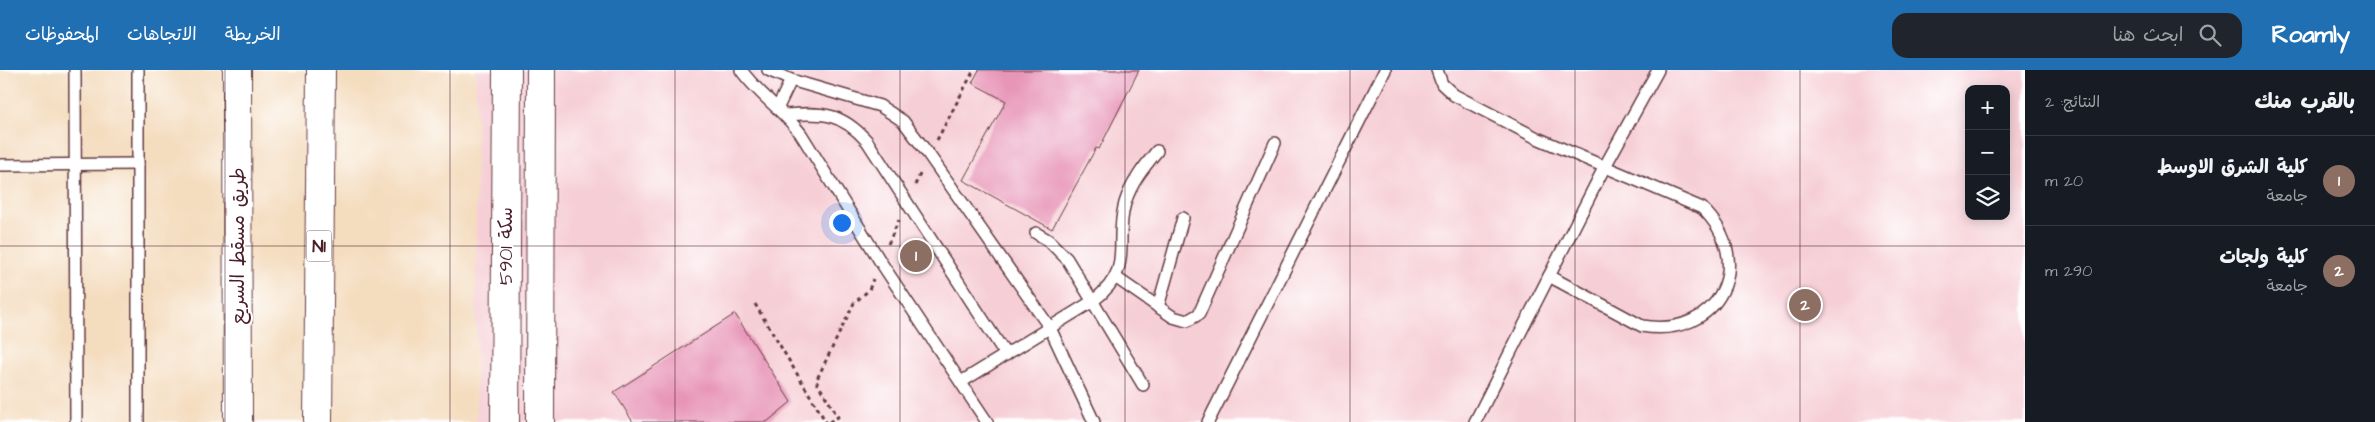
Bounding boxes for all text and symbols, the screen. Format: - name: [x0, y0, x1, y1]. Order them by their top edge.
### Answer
- search box: [1892, 13, 2242, 58]
- text: Roamly: [2272, 18, 2350, 52]
- icon: search: [2196, 21, 2224, 49]
- text: المحفوظات: [25, 22, 99, 47]
- text: الاتجاهات: [127, 22, 197, 47]
- text: الخريطة: [225, 22, 281, 47]
- text: ابحث هنا: [2112, 22, 2184, 49]
- map controls: [1965, 85, 2010, 220]
- button: +: [1965, 85, 2010, 130]
- text: بالقرب منك: [2254, 87, 2355, 116]
- text: النتائج: 2: [2045, 91, 2100, 113]
- button: −: [1965, 130, 2010, 175]
- text: كلية الشرق الاوسط: [2157, 154, 2308, 181]
- street label: طريق مسقط السريع: [225, 167, 252, 325]
- text: 20 m: [2045, 170, 2083, 192]
- text: 1: [2338, 170, 2340, 192]
- button: layers: [1965, 175, 2010, 220]
- text: جامعة: [2266, 185, 2308, 207]
- street label: سكة 5901: [493, 207, 520, 285]
- your location: [829, 210, 855, 236]
- road number: N1: [306, 230, 332, 262]
- pin: 1: [900, 237, 932, 275]
- text: كلية ولجات: [2219, 244, 2308, 271]
- text: 290 m: [2045, 260, 2092, 282]
- text: 2: [2334, 260, 2344, 282]
- text: جامعة: [2266, 275, 2308, 297]
- pin: 2: [1789, 286, 1821, 324]

